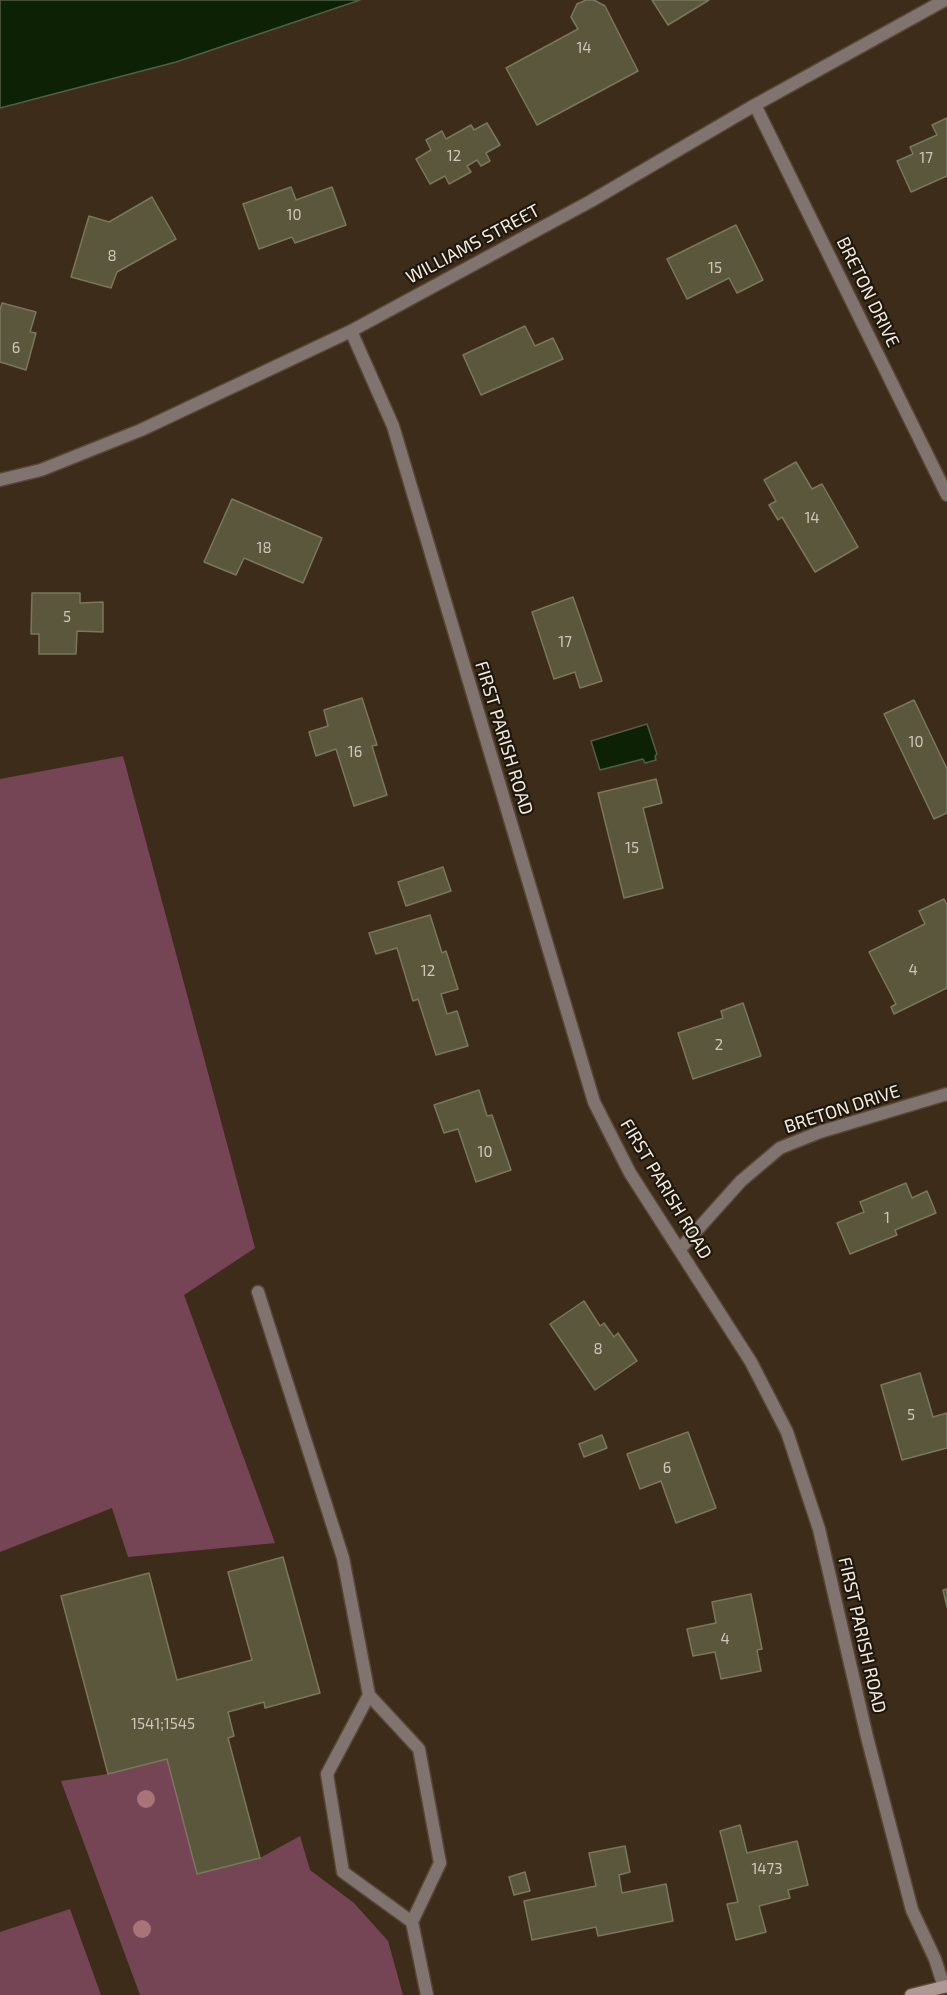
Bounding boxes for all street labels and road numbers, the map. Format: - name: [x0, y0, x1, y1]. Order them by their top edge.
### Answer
- street label: WILLIAMS STREET: [402, 200, 544, 288]
- street label: BRETON DRIVE: [832, 233, 904, 351]
- street label: FIRST PARISH ROAD: [470, 659, 538, 817]
- street label: BRETON DRIVE: [782, 1080, 902, 1138]
- street label: FIRST PARISH ROAD: [616, 1115, 716, 1263]
- street label: FIRST PARISH ROAD: [834, 1555, 890, 1715]

